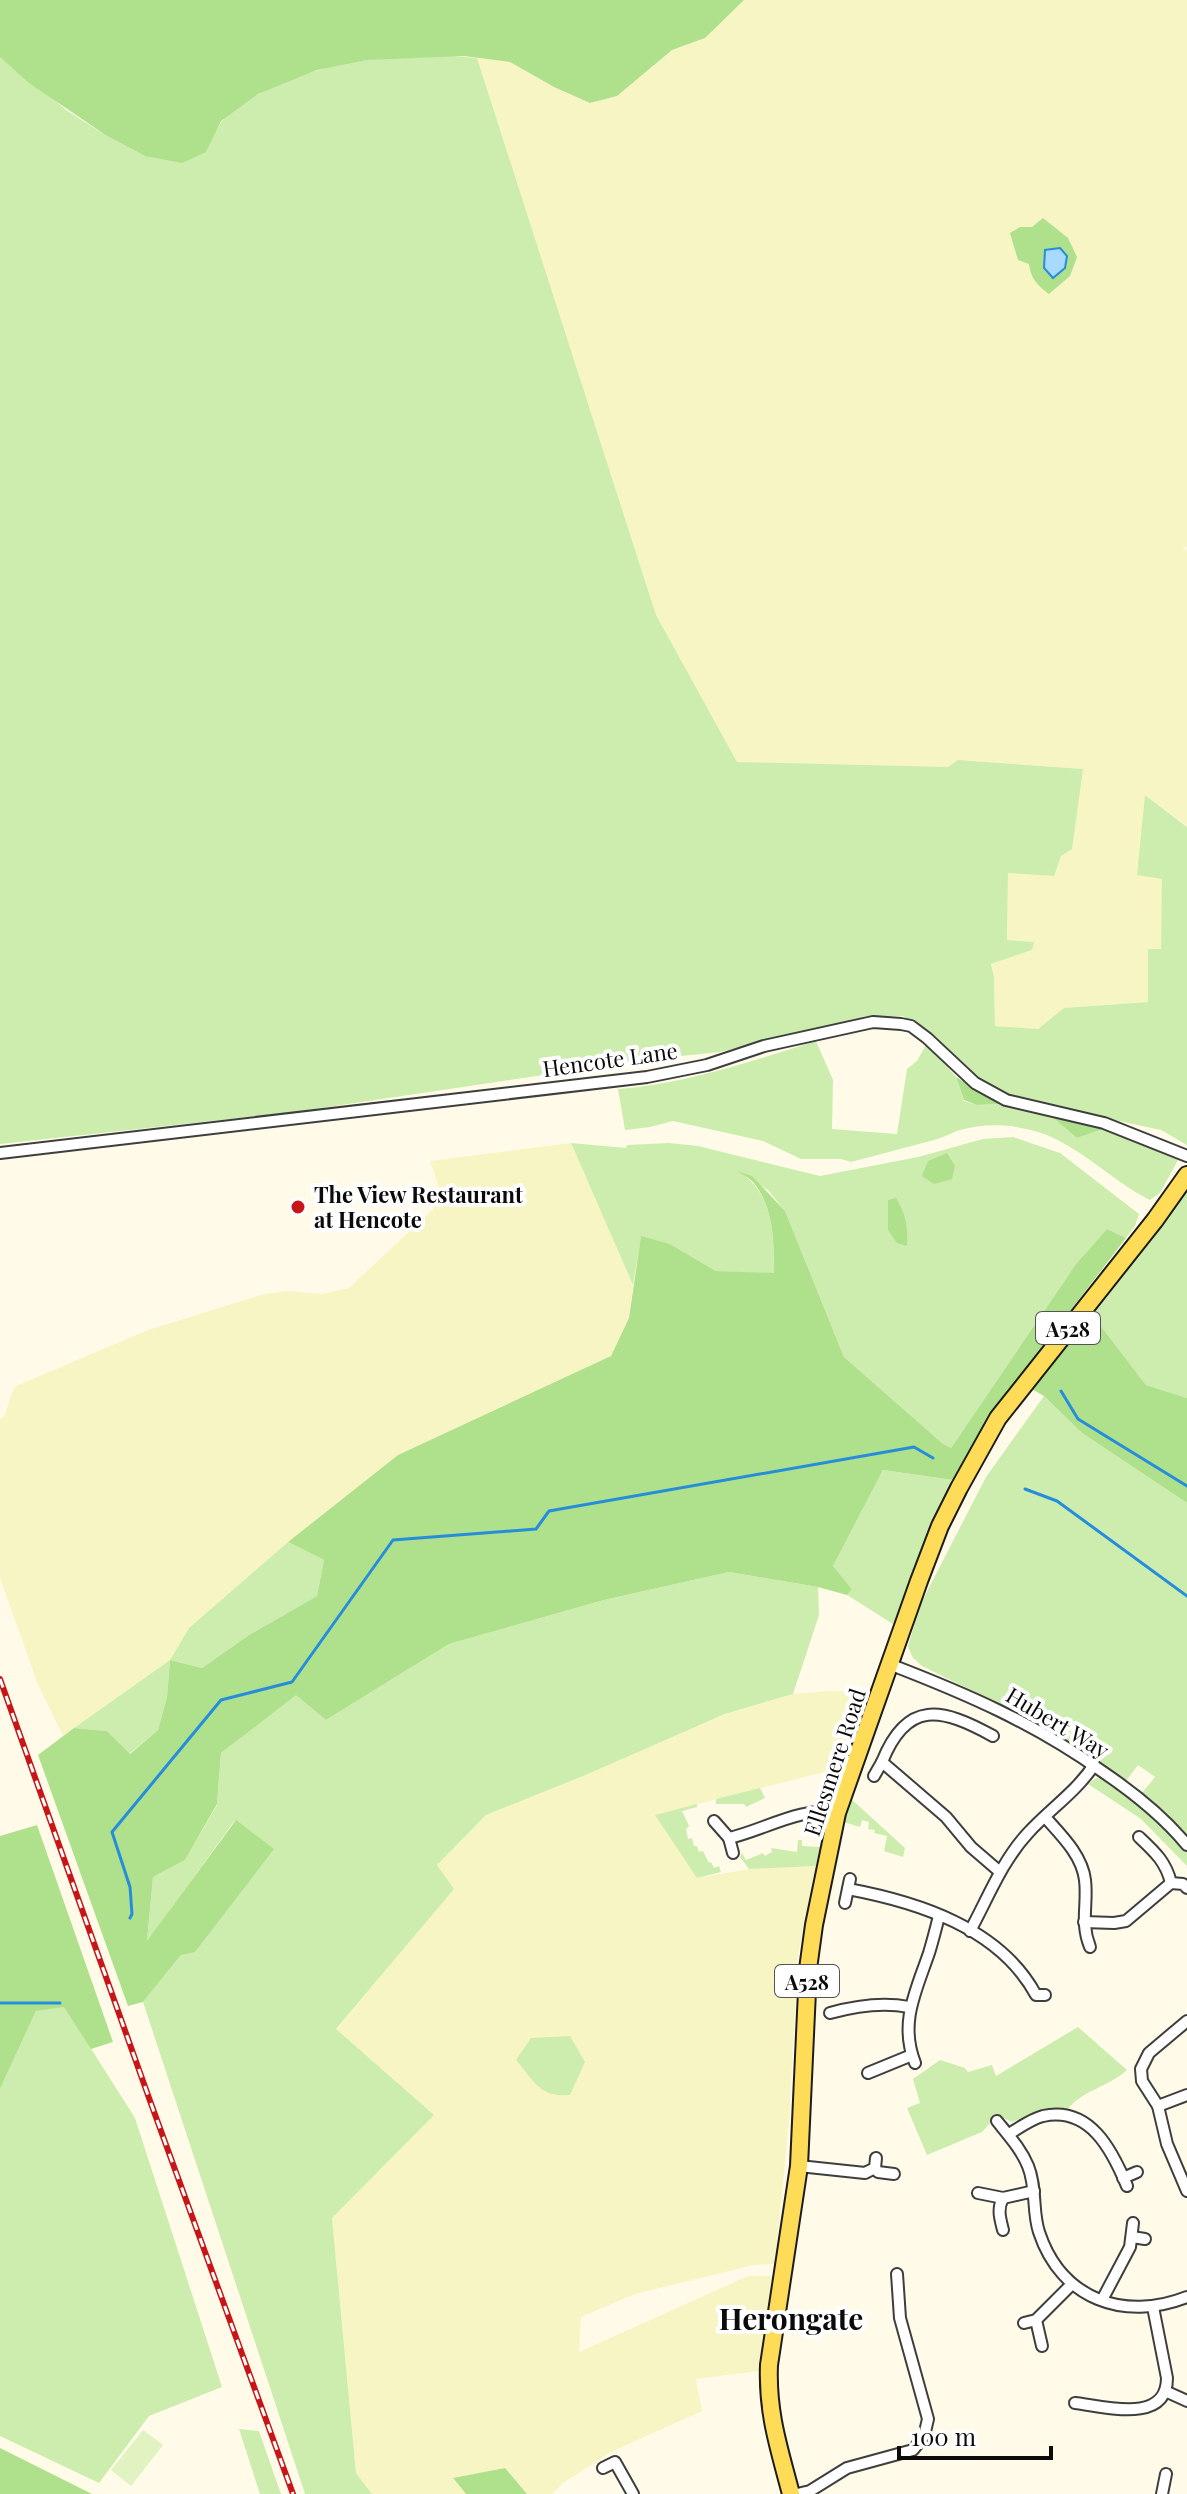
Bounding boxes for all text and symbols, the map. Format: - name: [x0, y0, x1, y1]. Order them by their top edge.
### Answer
- street label: Hencote Lane: [541, 1035, 679, 1083]
- place label: The View Restaurant at Hencote: [314, 1179, 523, 1234]
- marker: The View Restaurant at Hencote: [289, 1198, 307, 1216]
- road number: A528: [1036, 1312, 1100, 1344]
- street label: Hubert Way: [1001, 1679, 1115, 1765]
- street label: Ellesmere Road: [796, 1684, 872, 1840]
- road number: A528: [775, 1965, 839, 1997]
- district label: Herongate: [719, 2298, 863, 2338]
- scale bar: [899, 2410, 1051, 2460]
- text: 100 m: [911, 2420, 976, 2452]

